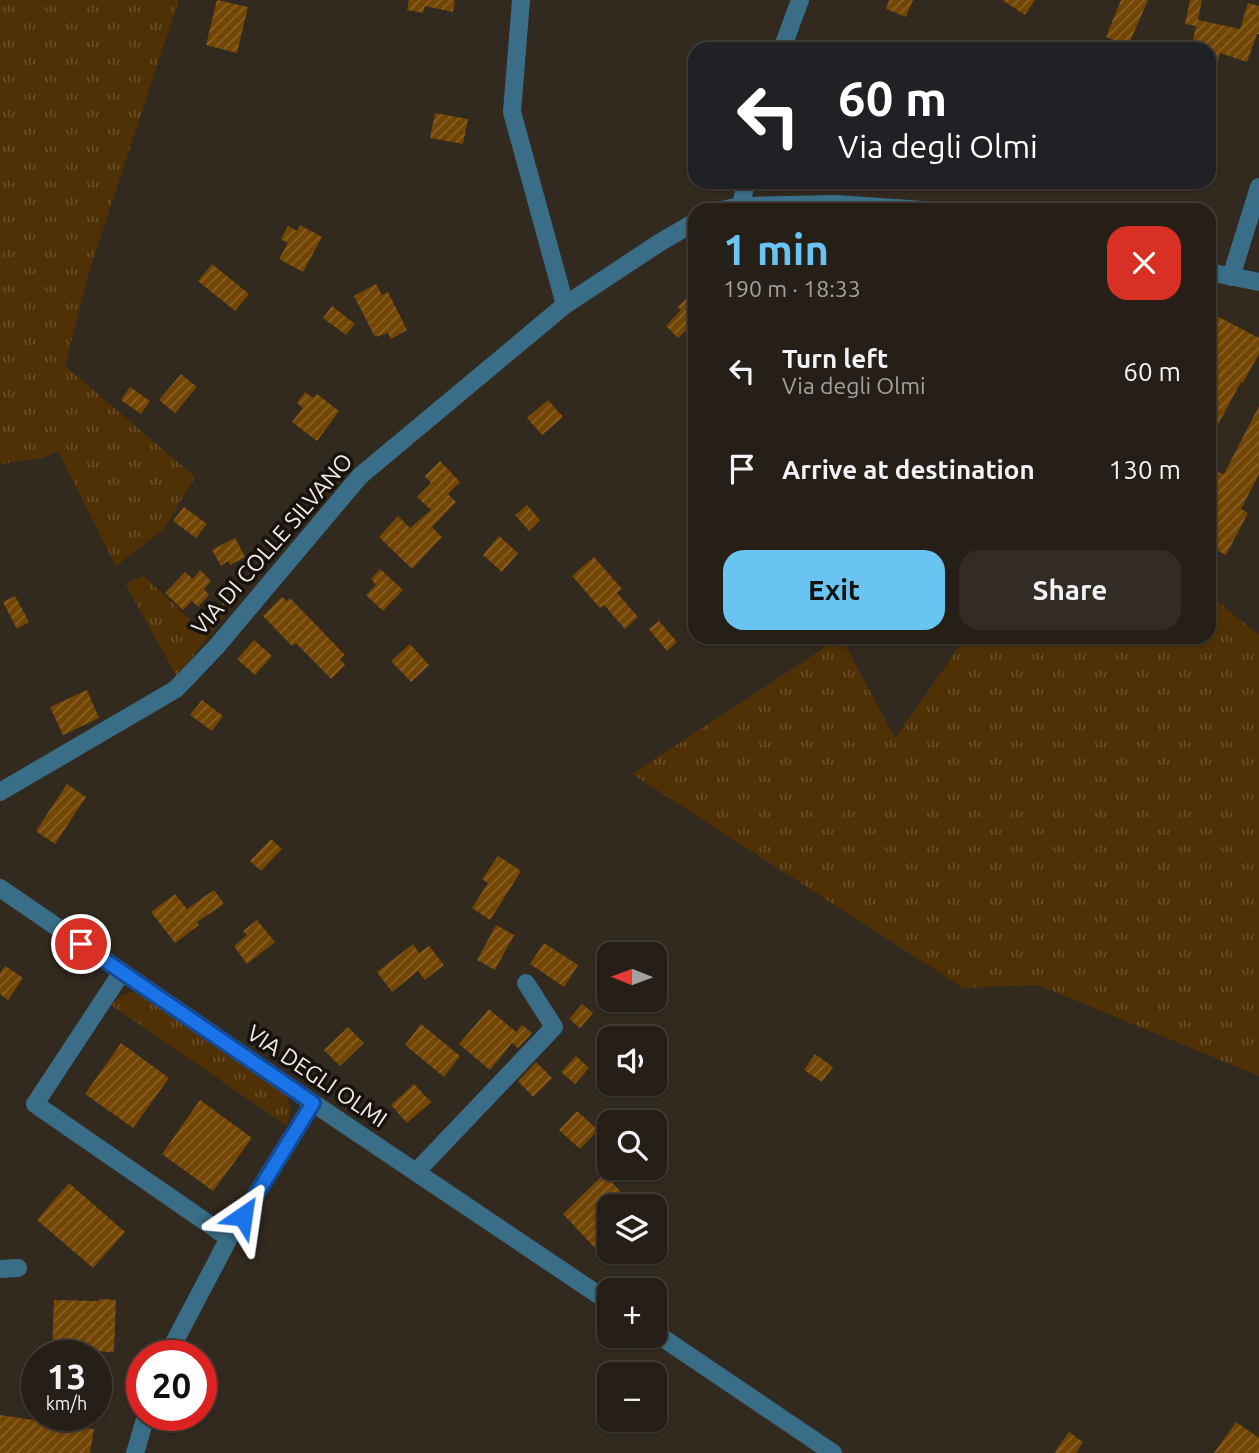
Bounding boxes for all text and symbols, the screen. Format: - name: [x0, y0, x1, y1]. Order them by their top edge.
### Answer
- icon: left: [723, 70, 814, 161]
- text: 60 m: [838, 70, 947, 125]
- text: Via degli Olmi: [838, 128, 1038, 164]
- text: 1 min: [723, 226, 829, 273]
- button: close: [1107, 226, 1181, 300]
- text: 190 m · 18:33: [723, 276, 861, 301]
- text: Turn left: [782, 344, 888, 373]
- icon: left: [723, 352, 761, 390]
- text: 60 m: [1123, 357, 1181, 386]
- text: Via degli Olmi: [782, 373, 926, 398]
- street label: VIA DI COLLE SILVANO: [186, 448, 357, 639]
- icon: arrive: [723, 450, 761, 488]
- text: Arrive at destination: [782, 455, 1035, 484]
- text: 130 m: [1109, 455, 1181, 484]
- button: Exit: [723, 550, 945, 630]
- button: Share: [959, 550, 1181, 630]
- pin: [51, 914, 111, 974]
- icon: arrive: [62, 925, 100, 963]
- north arrow: [597, 942, 667, 1012]
- map controls: [597, 942, 667, 1432]
- street label: VIA DEGLI OLMI: [243, 1020, 392, 1132]
- button: sound: [597, 1026, 667, 1096]
- button: search: [597, 1110, 667, 1180]
- position arrow: [206, 1179, 280, 1253]
- button: layers: [597, 1194, 667, 1264]
- button: +: [597, 1278, 667, 1348]
- speed limit sign: 20: [126, 1340, 217, 1431]
- text: 13: [47, 1356, 86, 1396]
- button: −: [597, 1362, 667, 1432]
- text: km/h: [46, 1393, 87, 1413]

